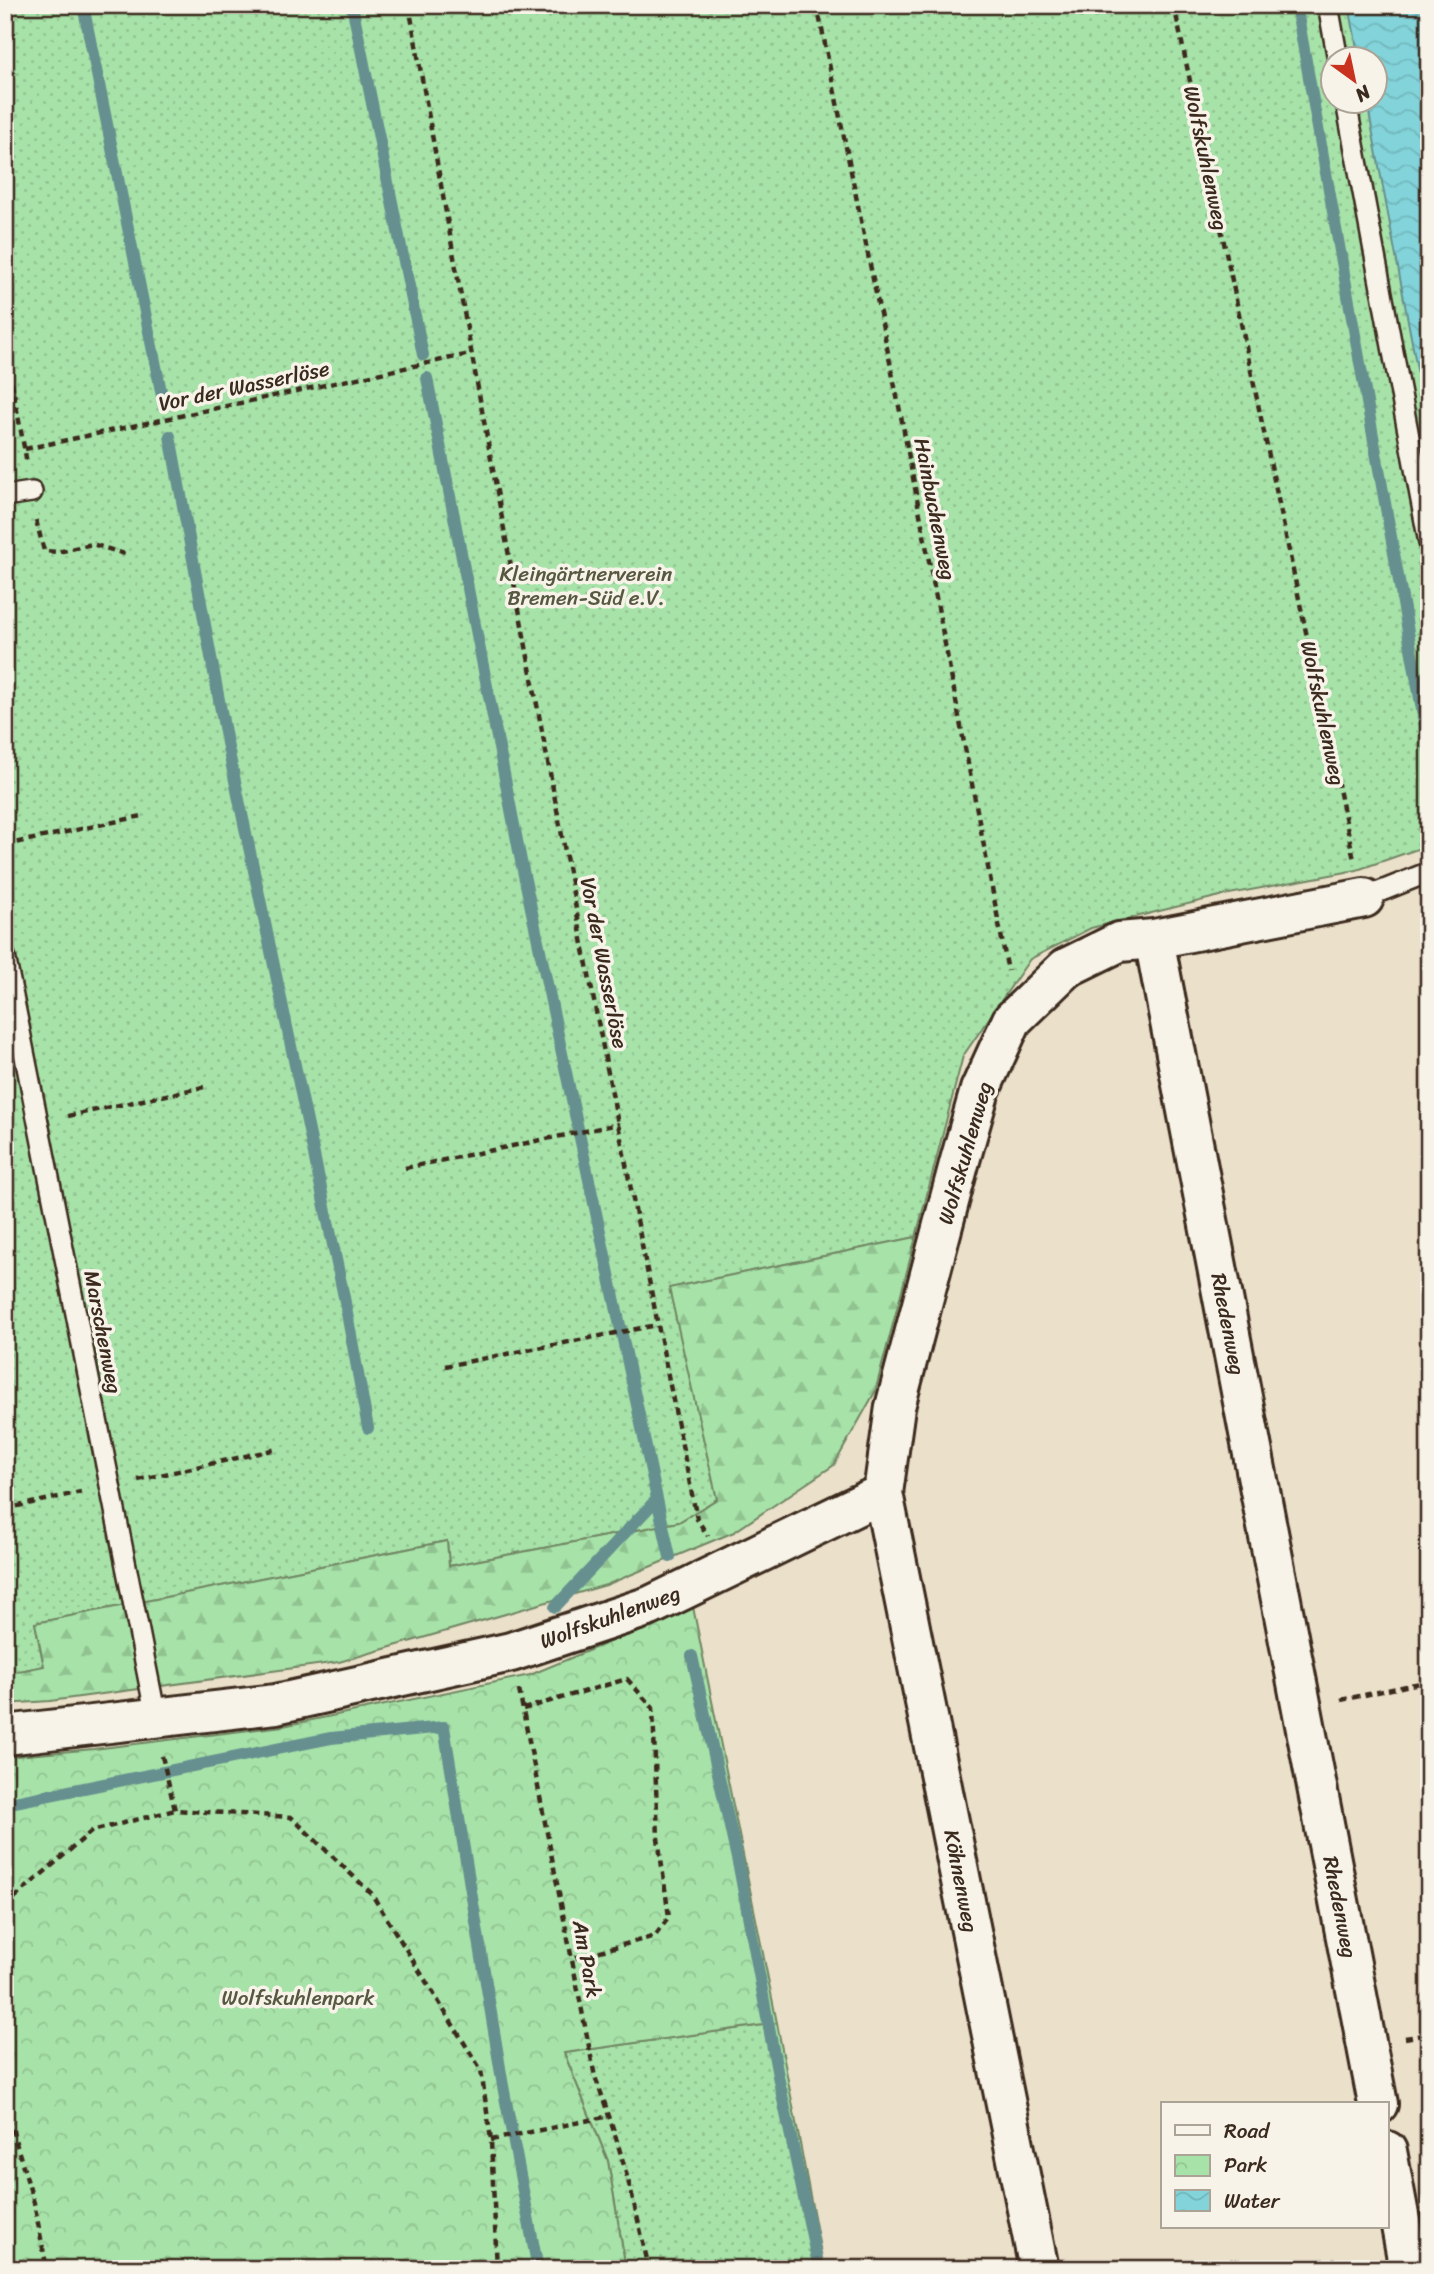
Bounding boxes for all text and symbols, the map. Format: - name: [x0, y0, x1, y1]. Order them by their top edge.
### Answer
- north arrow: [1318, 46, 1388, 116]
- text: N: [1348, 76, 1378, 112]
- street label: Wolfskuhlenweg: [1172, 82, 1240, 234]
- street label: Vor der Wasserlöse: [155, 349, 333, 423]
- street label: Hainbuchenweg: [903, 434, 968, 584]
- park label: Kleingärtnerverein Bremen-Süd e.V.: [500, 555, 672, 617]
- street label: Wolfskuhlenweg: [1289, 637, 1357, 789]
- street label: Vor der Wasserlöse: [569, 874, 639, 1052]
- street label: Wolfskuhlenweg: [926, 1077, 1004, 1229]
- street label: Marschenweg: [72, 1267, 134, 1397]
- street label: Rhedenweg: [1200, 1270, 1257, 1379]
- street label: Wolfskuhlenweg: [534, 1574, 686, 1660]
- street label: Köhnenweg: [932, 1826, 990, 1936]
- street label: Rhedenweg: [1312, 1853, 1369, 1962]
- street label: Am Park: [561, 1916, 613, 2001]
- park label: Wolfskuhlenpark: [222, 1979, 375, 2017]
- legend: [1161, 2102, 1388, 2228]
- text: Road: [1224, 2112, 1271, 2150]
- text: Park: [1224, 2146, 1267, 2184]
- text: Water: [1224, 2182, 1281, 2220]

